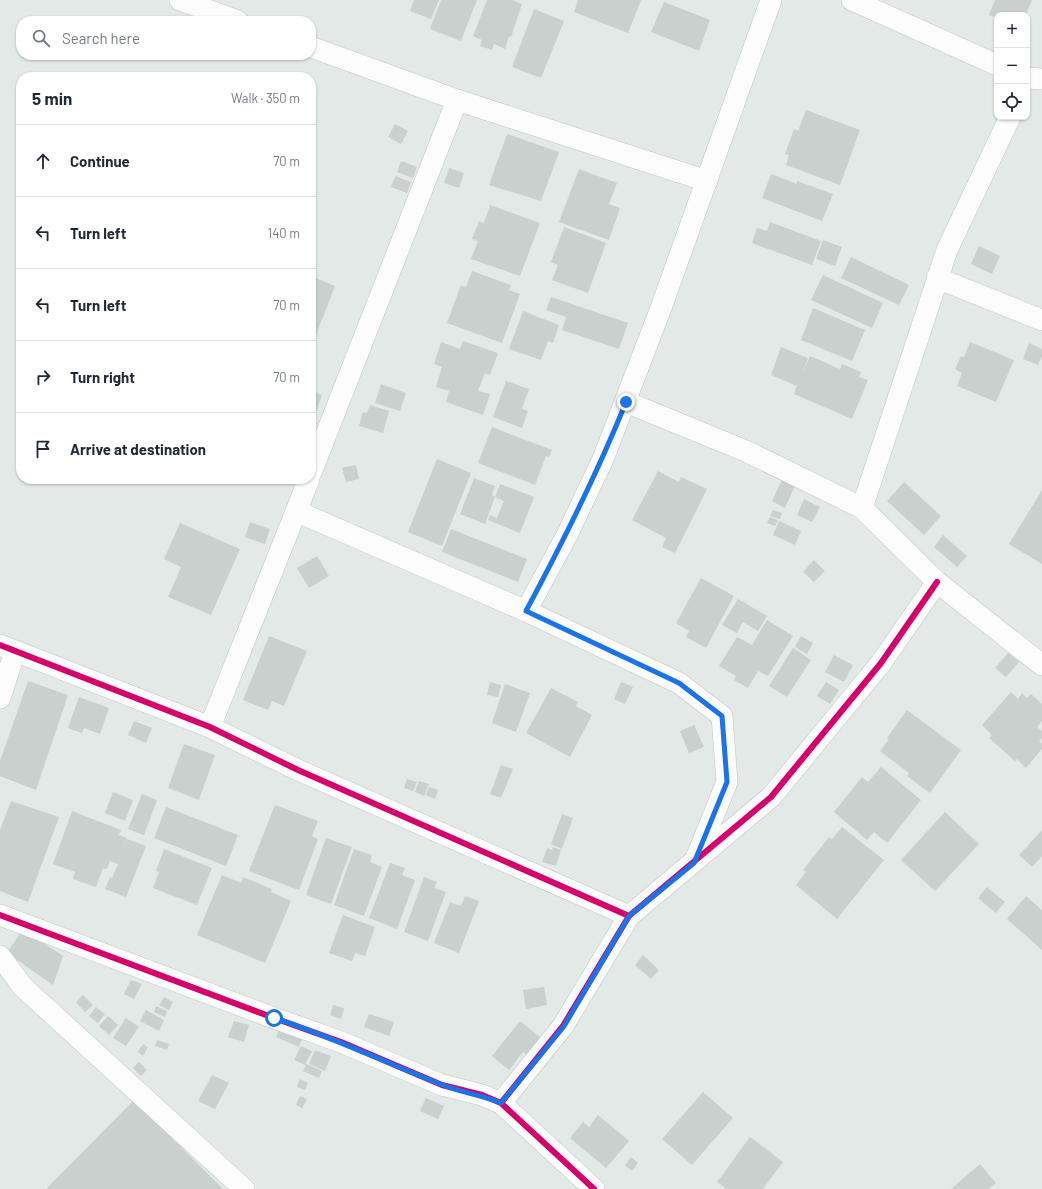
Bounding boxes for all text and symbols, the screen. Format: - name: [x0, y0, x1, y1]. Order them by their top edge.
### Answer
- map controls: [994, 12, 1030, 120]
- button: +: [994, 12, 1030, 48]
- search box: [16, 16, 316, 60]
- icon: search: [30, 27, 52, 49]
- text: Search here: [62, 29, 140, 47]
- button: −: [994, 48, 1030, 84]
- button: locate: [994, 84, 1030, 120]
- text: 5 min: [32, 88, 72, 108]
- text: Walk · 350 m: [231, 90, 300, 106]
- icon: ahead: [32, 150, 54, 172]
- text: Continue: [70, 152, 130, 170]
- text: 70 m: [273, 153, 300, 169]
- icon: left: [32, 222, 54, 244]
- text: Turn left: [70, 224, 126, 242]
- text: 140 m: [268, 225, 300, 241]
- icon: left: [32, 294, 54, 316]
- text: Turn left: [70, 296, 126, 314]
- text: 70 m: [273, 297, 300, 313]
- icon: right: [32, 366, 54, 388]
- text: Turn right: [70, 368, 135, 386]
- text: 70 m: [273, 369, 300, 385]
- route end: [617, 393, 635, 411]
- icon: arrive: [32, 438, 54, 460]
- text: Arrive at destination: [70, 440, 206, 458]
- route start: [265, 1009, 283, 1027]

